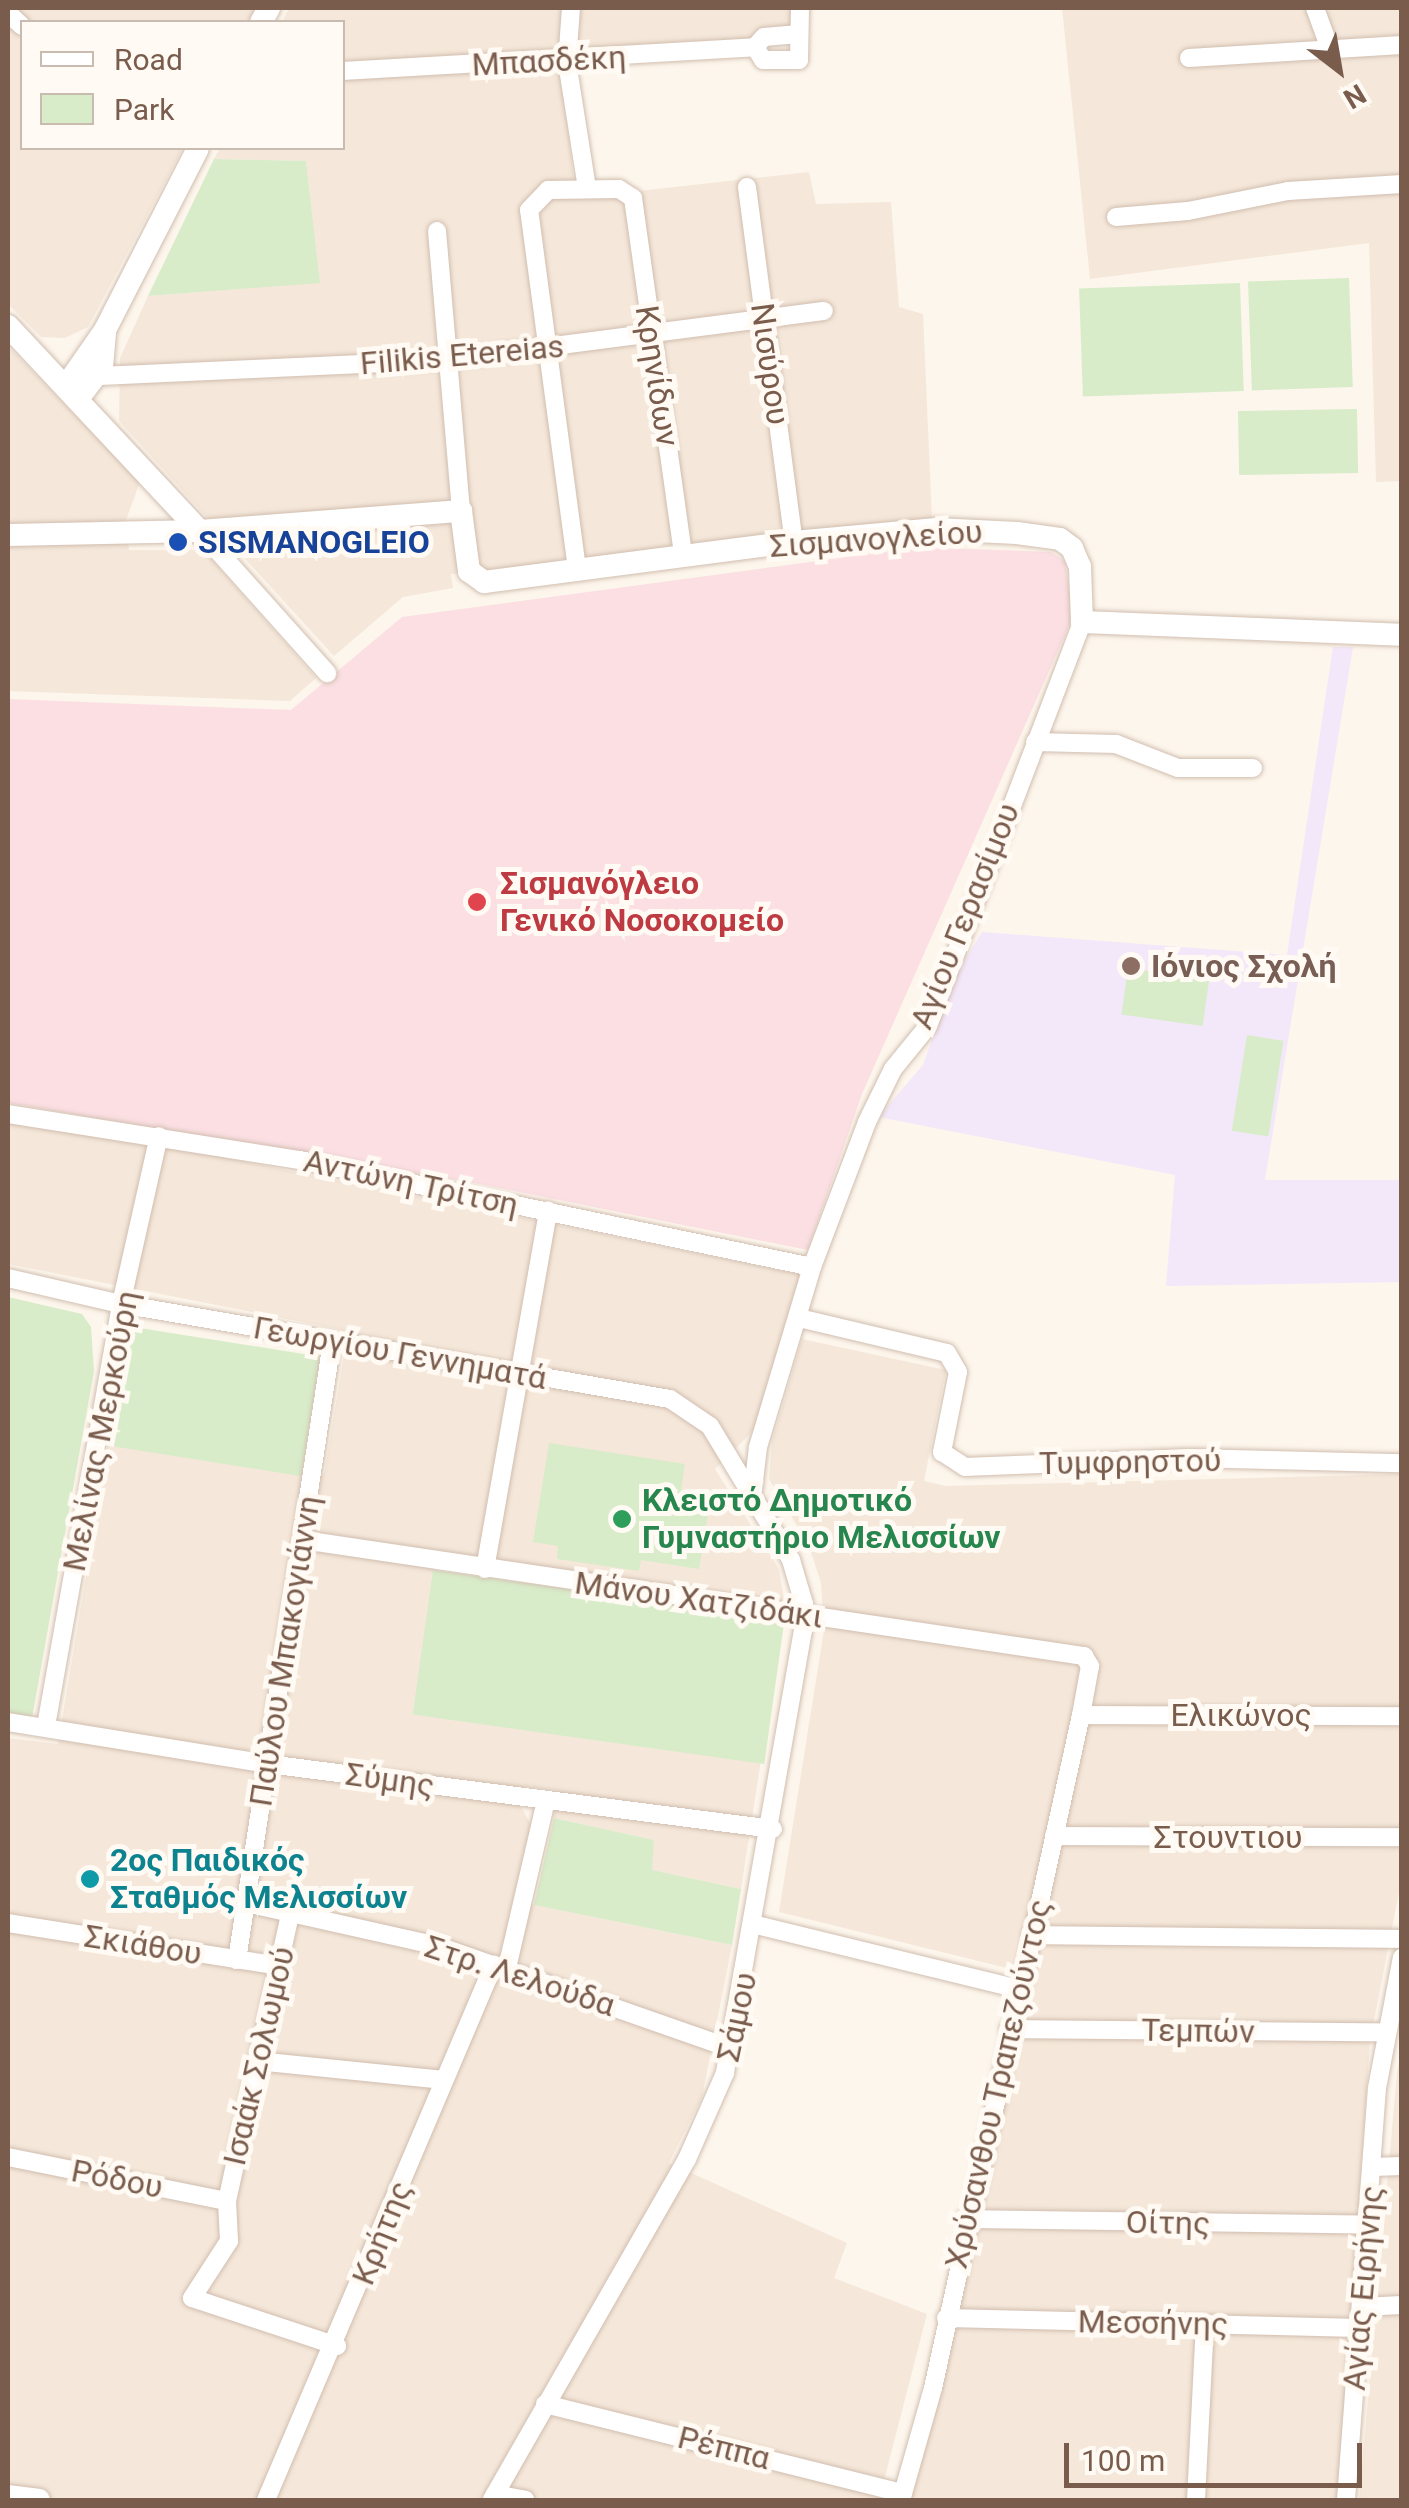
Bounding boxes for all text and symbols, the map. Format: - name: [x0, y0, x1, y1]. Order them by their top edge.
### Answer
- legend: [20, 20, 345, 150]
- north arrow: [1289, 20, 1389, 120]
- street label: Μπασδέκη: [471, 38, 627, 84]
- text: Road: [114, 42, 183, 77]
- text: N: [1338, 77, 1372, 115]
- text: Park: [114, 92, 174, 127]
- street label: Νισύρου: [742, 301, 798, 427]
- street label: Κρηνίδων: [627, 303, 687, 449]
- street label: Filikis Etereias: [359, 327, 565, 383]
- street label: Σισμανογλείου: [768, 512, 984, 566]
- place label: SISMANOGLEIO: [198, 523, 430, 561]
- marker: SISMANOGLEIO: [167, 531, 189, 553]
- street label: Αγίου Γερασίμου: [902, 798, 1028, 1034]
- place label: Σισμανόγλειο Γενικό Νοσοκομείο: [500, 865, 784, 940]
- marker: Σισμανόγλειο Γενικό Νοσοκομείο: [464, 889, 490, 915]
- place label: Ιόνιος Σχολή: [1151, 947, 1336, 985]
- marker: Ιόνιος Σχολή: [1120, 955, 1142, 977]
- street label: Αντώνη Τρίτση: [300, 1142, 522, 1224]
- street label: Μελίνας Μερκούρη: [55, 1287, 147, 1575]
- street label: Γεωργίου Γεννηματά: [251, 1308, 549, 1398]
- street label: Τυμφρηστού: [1038, 1441, 1222, 1483]
- place label: Κλειστό Δημοτικό Γυμναστήριο Μελισσίων: [642, 1482, 1001, 1557]
- street label: Παύλου Μπακογιάννη: [241, 1493, 329, 1809]
- marker: Κλειστό Δημοτικό Γυμναστήριο Μελισσίων: [611, 1508, 633, 1530]
- street label: Μάνου Χατζιδάκι: [572, 1564, 826, 1636]
- street label: Ελικώνος: [1170, 1696, 1312, 1734]
- street label: Σύμης: [343, 1755, 437, 1805]
- street label: Στουντιου: [1154, 1818, 1302, 1856]
- place label: 2ος Παιδικός Σταθμός Μελισσίων: [110, 1842, 407, 1917]
- marker: 2ος Παιδικός Σταθμός Μελισσίων: [79, 1868, 101, 1890]
- street label: Χρύσανθου Τραπεζούντος: [937, 1896, 1059, 2272]
- street label: Σκιάθου: [82, 1917, 204, 1973]
- street label: Στρ. Λελούδα: [420, 1927, 620, 2025]
- street label: Ισαάκ Σολωμού: [215, 1943, 303, 2169]
- street label: Σάμου: [709, 1969, 765, 2065]
- street label: Τεμπών: [1141, 2011, 1255, 2051]
- street label: Ρόδου: [68, 2151, 166, 2207]
- street label: Κρήτης: [344, 2176, 420, 2290]
- street label: Αγίας Ειρήνης: [1335, 2184, 1391, 2392]
- street label: Οίτης: [1125, 2203, 1211, 2243]
- street label: Μεσσήνης: [1077, 2302, 1229, 2344]
- street label: Ρέππα: [674, 2418, 774, 2478]
- scale bar: [1069, 2423, 1366, 2485]
- text: 100 m: [1081, 2443, 1165, 2478]

